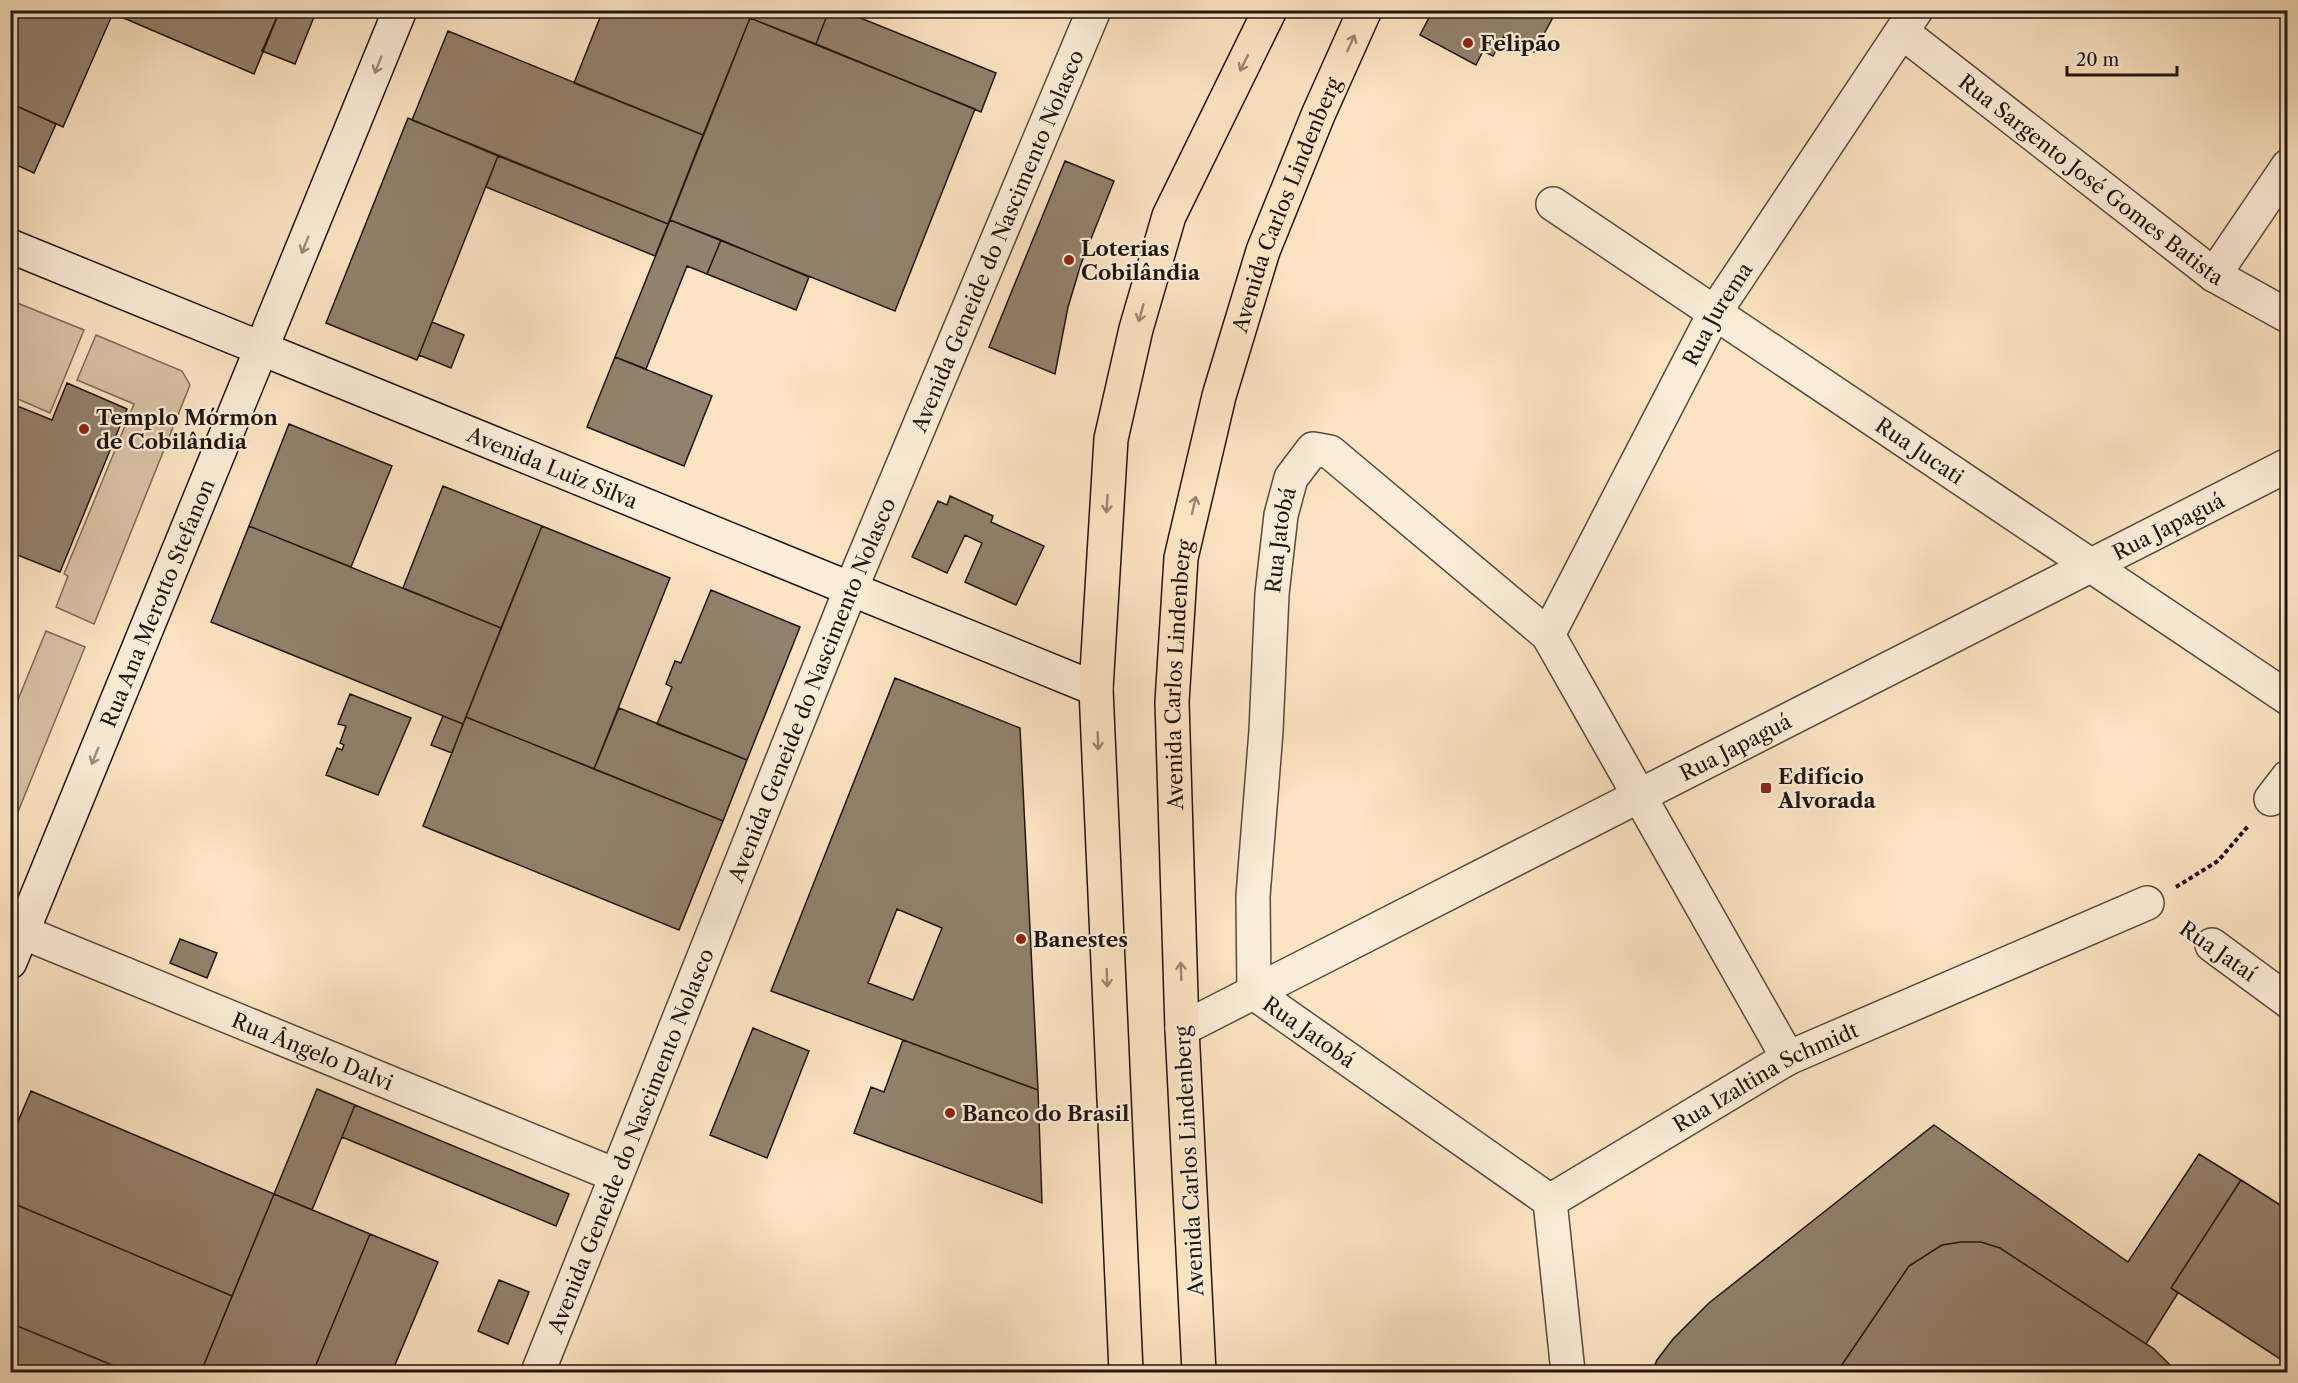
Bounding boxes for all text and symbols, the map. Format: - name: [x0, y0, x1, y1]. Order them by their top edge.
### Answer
- place label: Felipão: [1480, 31, 1560, 56]
- one-way arrow: [1345, 34, 1357, 52]
- marker: Felipão: [1461, 36, 1475, 50]
- scale bar: [2067, 39, 2176, 77]
- street label: Avenida Geneide do Nascimento Nolasco: [905, 46, 1088, 436]
- text: 20 m: [2076, 49, 2120, 71]
- one-way arrow: [1238, 54, 1250, 72]
- one-way arrow: [372, 55, 383, 73]
- street label: Rua Sargento José Gomes Batista: [1954, 69, 2229, 291]
- street label: Avenida Carlos Lindenberg: [1226, 73, 1346, 336]
- one-way arrow: [299, 236, 310, 254]
- place label: Loterias Cobilândia: [1081, 236, 1201, 285]
- marker: Loterias Cobilândia: [1062, 253, 1076, 267]
- street label: Rua Jurema: [1677, 257, 1758, 370]
- one-way arrow: [1135, 303, 1146, 322]
- place label: Templo Mórmon de Cobilândia: [96, 405, 279, 454]
- street label: Rua Jucati: [1871, 412, 1969, 489]
- street label: Avenida Luiz Silva: [463, 421, 642, 514]
- marker: Templo Mórmon de Cobilândia: [77, 422, 91, 436]
- street label: Rua Ana Merotto Stefanon: [95, 475, 219, 731]
- street label: Rua Jatobá: [1260, 483, 1301, 594]
- street label: Rua Japaguá: [2108, 487, 2229, 565]
- street label: Avenida Geneide do Nascimento Nolasco: [722, 494, 900, 886]
- one-way arrow: [1101, 494, 1112, 514]
- one-way arrow: [1188, 495, 1200, 514]
- street label: Avenida Carlos Lindenberg: [1159, 536, 1198, 811]
- street label: Rua Japaguá: [1675, 708, 1796, 786]
- one-way arrow: [1092, 730, 1103, 750]
- one-way arrow: [89, 746, 100, 765]
- place label: Edifício Alvorada: [1777, 764, 1877, 813]
- marker: Edifício Alvorada: [1759, 781, 1773, 795]
- street label: Rua Jataí: [2175, 916, 2261, 986]
- place label: Banestes: [1033, 927, 1128, 952]
- marker: Banestes: [1014, 932, 1028, 946]
- street label: Avenida Geneide do Nascimento Nolasco: [542, 945, 718, 1338]
- one-way arrow: [1175, 961, 1186, 981]
- one-way arrow: [1102, 967, 1113, 987]
- street label: Rua Jatobá: [1258, 991, 1361, 1073]
- street label: Rua Ângelo Dalvi: [228, 1007, 397, 1095]
- street label: Rua Izaltina Schmidt: [1668, 1017, 1862, 1137]
- street label: Avenida Carlos Lindenberg: [1169, 1024, 1209, 1298]
- place label: Banco do Brasil: [962, 1101, 1129, 1126]
- marker: Banco do Brasil: [943, 1106, 957, 1120]

